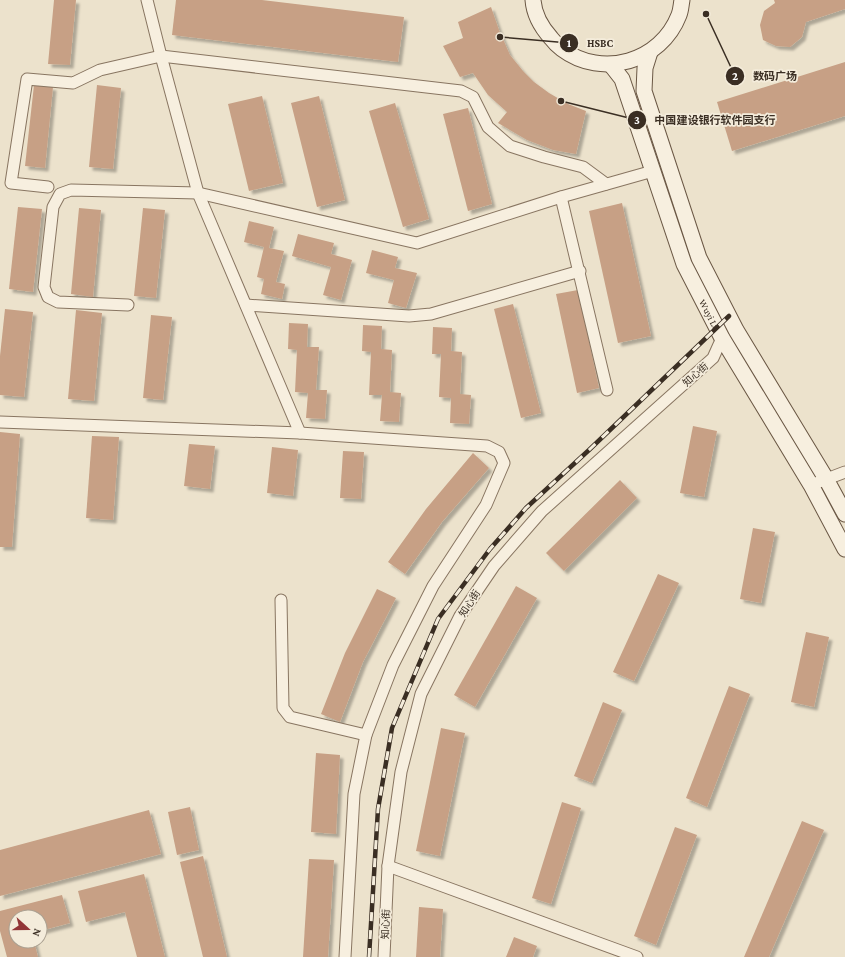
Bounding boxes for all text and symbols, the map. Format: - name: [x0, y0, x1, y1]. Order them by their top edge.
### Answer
- callout: HSBC: [559, 32, 621, 55]
- text: 1: [567, 36, 572, 50]
- text: HSBC: [587, 37, 613, 49]
- callout: 数码广场: [725, 64, 805, 87]
- text: 2: [732, 69, 738, 83]
- text: 数码广场: [753, 70, 797, 82]
- callout: 中国建设银行软件园支行: [627, 108, 784, 131]
- text: 3: [634, 113, 640, 127]
- text: 中国建设银行软件园支行: [655, 114, 776, 126]
- street label: Wuyi Lu: [697, 297, 723, 333]
- street label: 知心街: [681, 360, 710, 388]
- street label: 知心街: [457, 588, 482, 619]
- north arrow: [8, 909, 48, 949]
- street label: 知心街: [379, 909, 392, 939]
- text: N: [30, 927, 44, 939]

